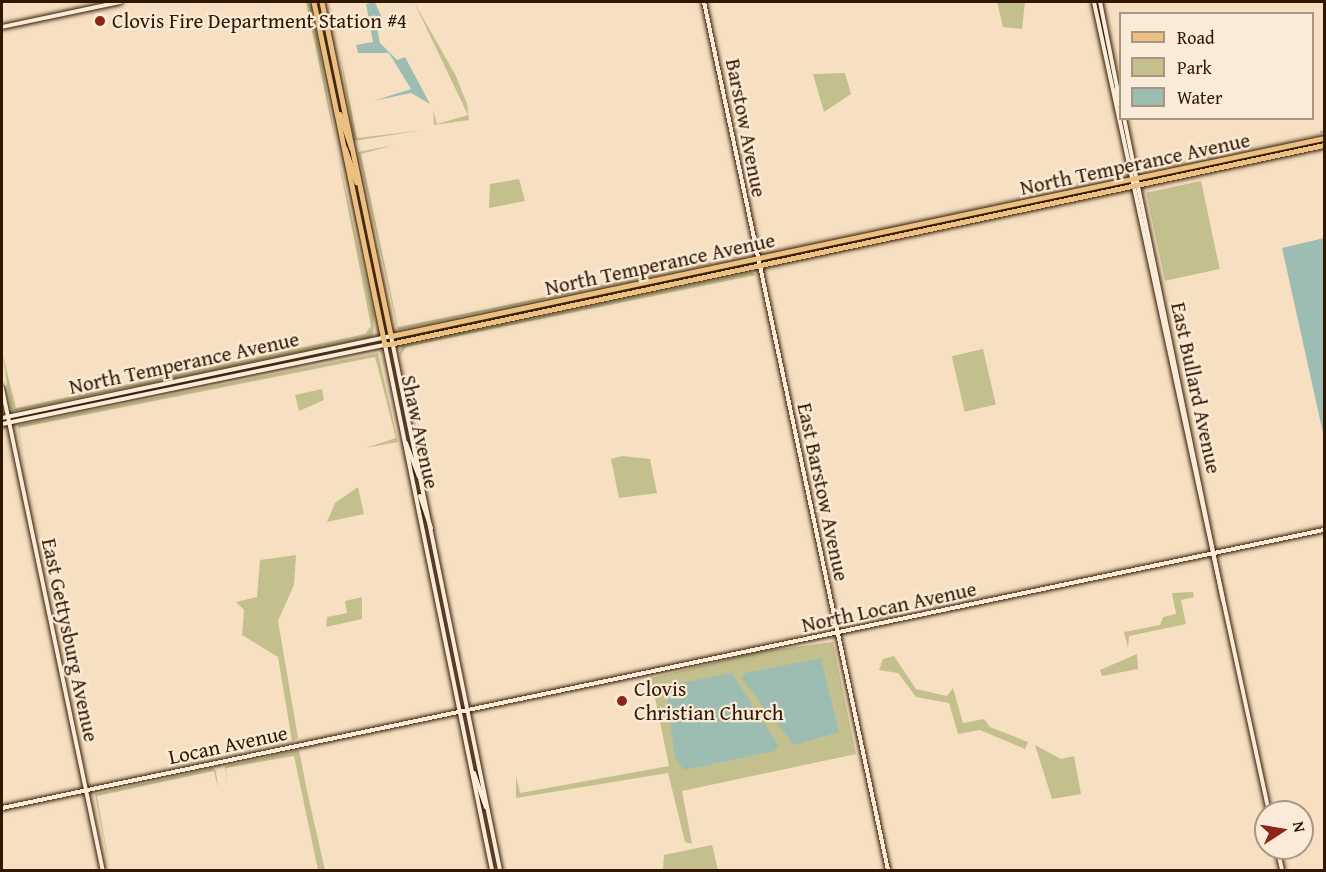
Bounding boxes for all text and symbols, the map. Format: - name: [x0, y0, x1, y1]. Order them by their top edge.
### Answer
- place label: Clovis Fire Department Station #4: [112, 8, 407, 34]
- legend: [1119, 12, 1314, 120]
- marker: Clovis Fire Department Station #4: [93, 14, 107, 28]
- text: Road: [1177, 24, 1215, 51]
- text: Park: [1177, 54, 1212, 81]
- street label: Barstow Avenue: [720, 57, 772, 199]
- text: Water: [1177, 84, 1222, 111]
- street label: North Temperance Avenue: [1018, 127, 1252, 201]
- street label: North Temperance Avenue: [543, 227, 777, 301]
- street label: East Bullard Avenue: [1166, 300, 1226, 476]
- street label: North Temperance Avenue: [67, 326, 301, 400]
- street label: Shaw Avenue: [396, 373, 444, 491]
- street label: East Barstow Avenue: [792, 401, 854, 583]
- street label: East Gettysburg Avenue: [36, 536, 104, 744]
- street label: North Locan Avenue: [799, 576, 979, 638]
- place label: Clovis Christian Church: [634, 676, 783, 726]
- marker: Clovis Christian Church: [615, 694, 629, 708]
- street label: Locan Avenue: [166, 720, 290, 770]
- north arrow: [1254, 800, 1314, 860]
- text: N: [1287, 819, 1312, 834]

